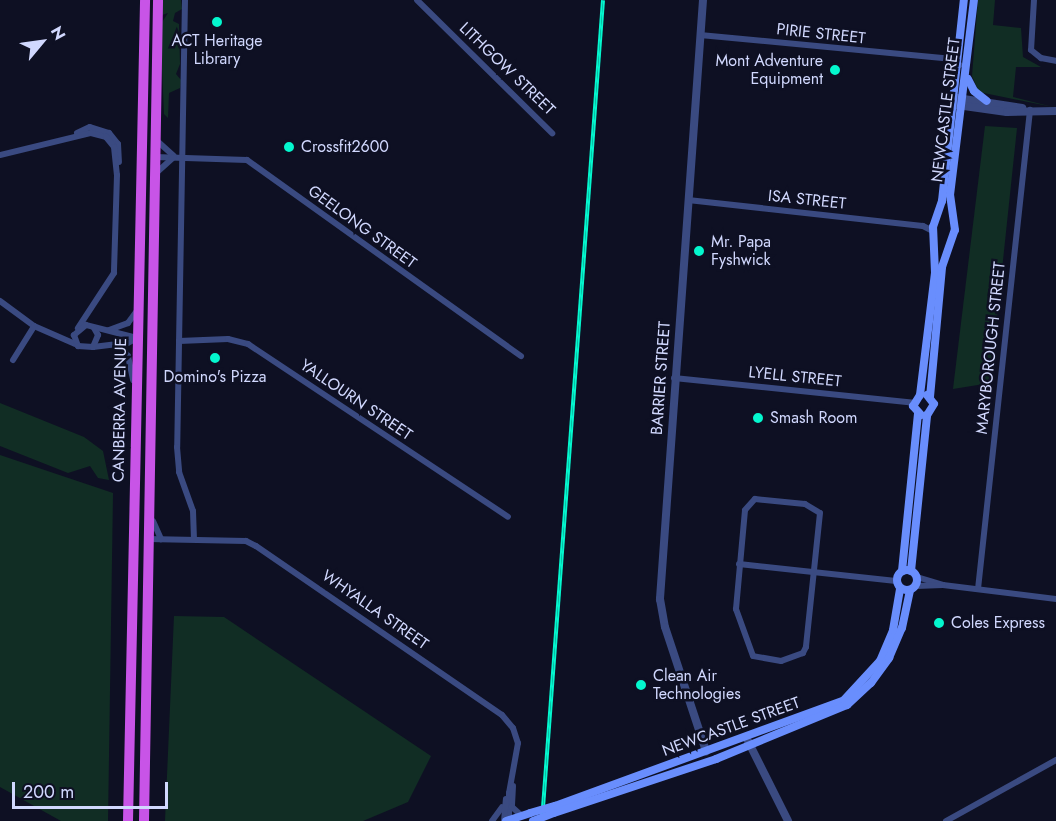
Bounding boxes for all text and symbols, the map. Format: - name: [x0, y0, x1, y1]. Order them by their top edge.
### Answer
- north arrow: [12, 12, 72, 72]
- marker: ACT Heritage Library: [210, 15, 224, 29]
- street label: LITHGOW STREET: [455, 19, 559, 119]
- street label: PIRIE STREET: [776, 20, 866, 48]
- text: N: [45, 22, 71, 44]
- place label: ACT Heritage Library: [171, 31, 263, 69]
- street label: NEWCASTLE STREET: [928, 37, 964, 183]
- place label: Mont Adventure Equipment: [715, 51, 823, 89]
- marker: Mont Adventure Equipment: [828, 63, 842, 77]
- place label: Crossfit2600: [301, 137, 389, 157]
- marker: Crossfit2600: [282, 140, 296, 154]
- street label: GEELONG STREET: [304, 181, 420, 273]
- street label: ISA STREET: [767, 186, 847, 214]
- place label: Mr. Papa Fyshwick: [711, 232, 771, 270]
- marker: Mr. Papa Fyshwick: [692, 244, 706, 258]
- street label: MARYBOROUGH STREET: [972, 261, 1010, 435]
- street label: BARRIER STREET: [647, 321, 675, 435]
- street label: CANBERRA AVENUE: [109, 338, 131, 482]
- marker: Domino's Pizza: [208, 351, 222, 365]
- street label: YALLOURN STREET: [296, 355, 416, 445]
- street label: LYELL STREET: [748, 363, 842, 391]
- place label: Domino's Pizza: [164, 367, 266, 387]
- place label: Smash Room: [770, 408, 858, 428]
- marker: Smash Room: [751, 411, 765, 425]
- street label: WHYALLA STREET: [318, 566, 432, 654]
- place label: Coles Express: [951, 613, 1045, 633]
- marker: Coles Express: [932, 616, 946, 630]
- place label: Clean Air Technologies: [653, 666, 741, 704]
- marker: Clean Air Technologies: [634, 678, 648, 692]
- street label: NEWCASTLE STREET: [659, 693, 803, 761]
- scale bar: [15, 770, 171, 808]
- text: 200 m: [23, 779, 74, 805]

